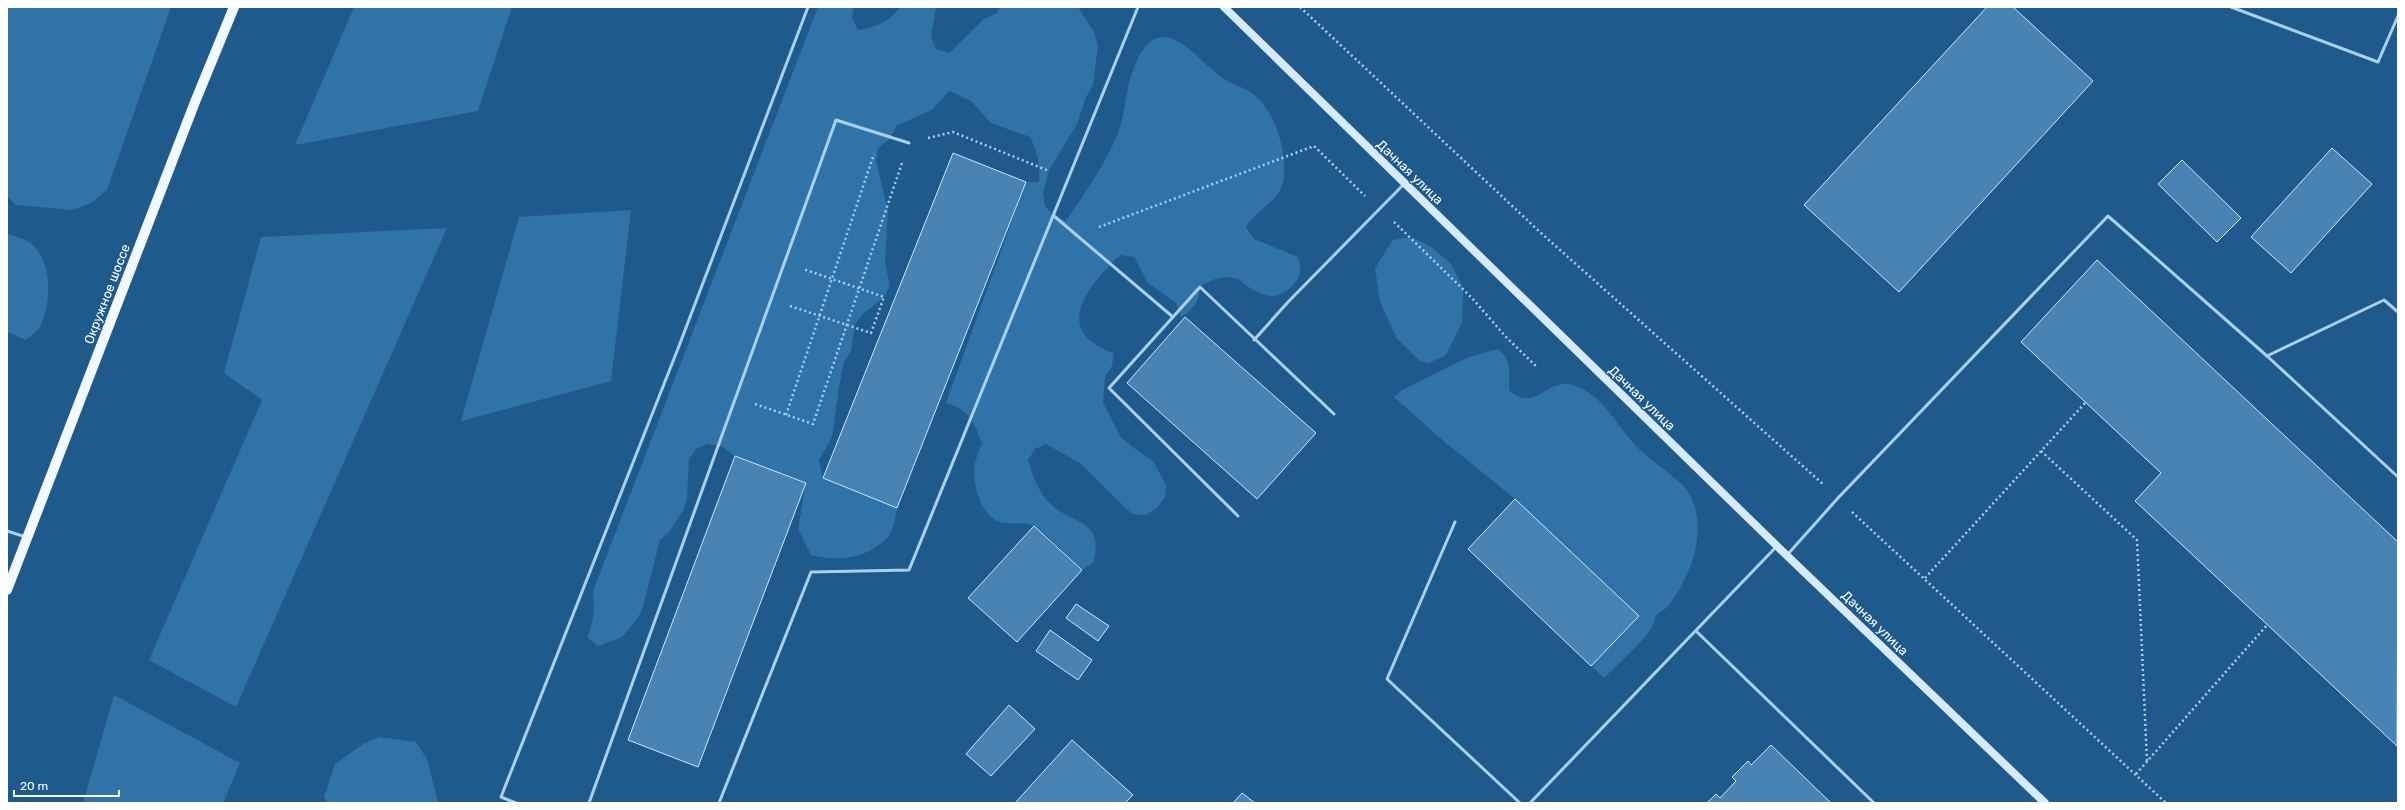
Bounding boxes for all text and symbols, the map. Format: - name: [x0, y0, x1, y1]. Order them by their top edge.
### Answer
- street label: Дачная улица: [1374, 137, 1446, 207]
- street label: Окружное шоссе: [81, 242, 133, 346]
- street label: Дачная улица: [1606, 363, 1678, 433]
- street label: Дачная улица: [1839, 588, 1911, 658]
- scale bar: [14, 772, 119, 798]
- text: 20 m: [20, 779, 48, 793]

